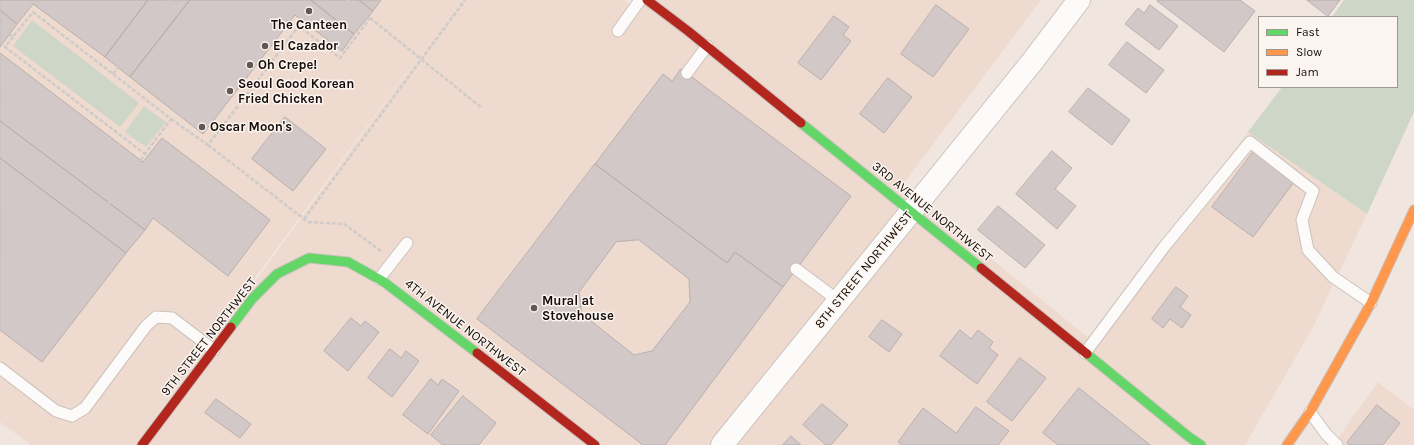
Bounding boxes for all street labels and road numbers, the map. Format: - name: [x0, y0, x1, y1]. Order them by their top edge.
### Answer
- street label: 3RD AVENUE NORTHWEST: [869, 159, 995, 265]
- street label: 8TH STREET NORTHWEST: [812, 208, 916, 332]
- street label: 9TH STREET NORTHWEST: [158, 275, 260, 399]
- street label: 4TH AVENUE NORTHWEST: [402, 276, 528, 380]

